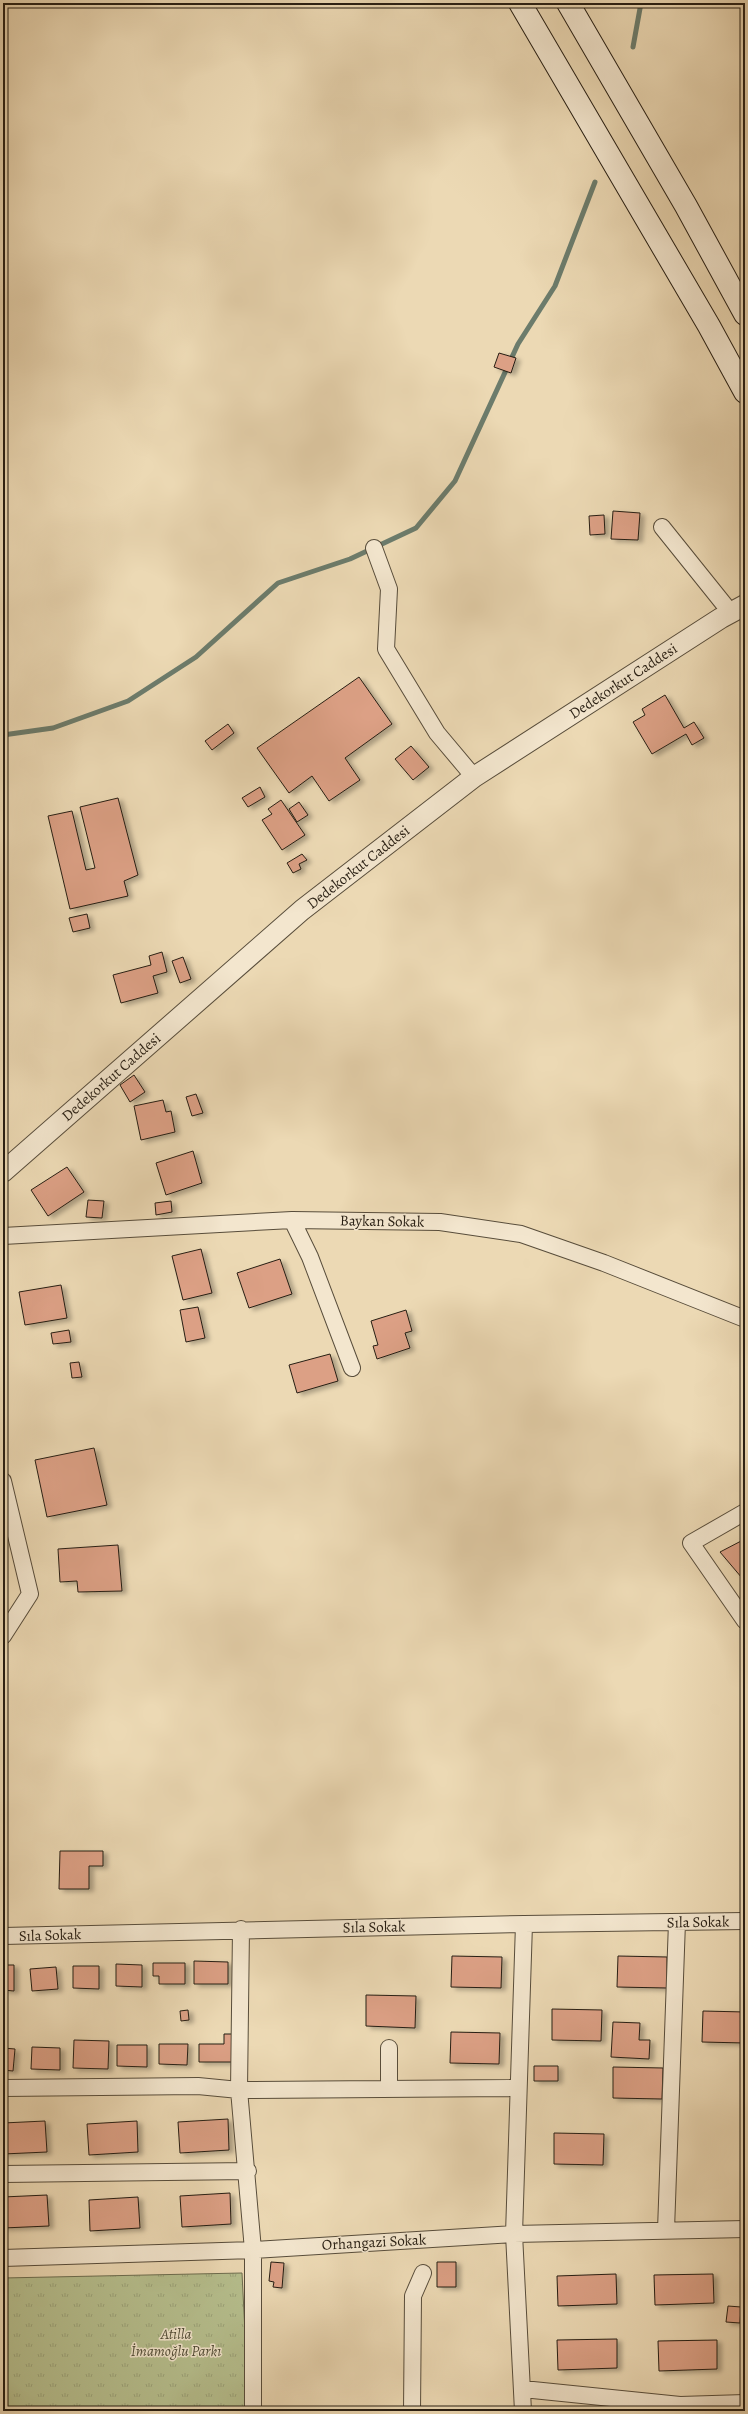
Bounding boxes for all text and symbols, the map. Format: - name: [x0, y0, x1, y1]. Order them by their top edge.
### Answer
- street label: Dedekorkut Caddesi: [565, 638, 681, 724]
- street label: Dedekorkut Caddesi: [302, 821, 414, 913]
- street label: Dedekorkut Caddesi: [57, 1028, 165, 1126]
- street label: Baykan Sokak: [340, 1210, 425, 1232]
- street label: Sıla Sokak: [667, 1911, 730, 1933]
- street label: Sıla Sokak: [343, 1916, 406, 1938]
- street label: Sıla Sokak: [18, 1924, 82, 1946]
- street label: Orhangazi Sokak: [321, 2229, 427, 2255]
- park label: Atilla İmamoğlu Parkı: [131, 2324, 221, 2361]

